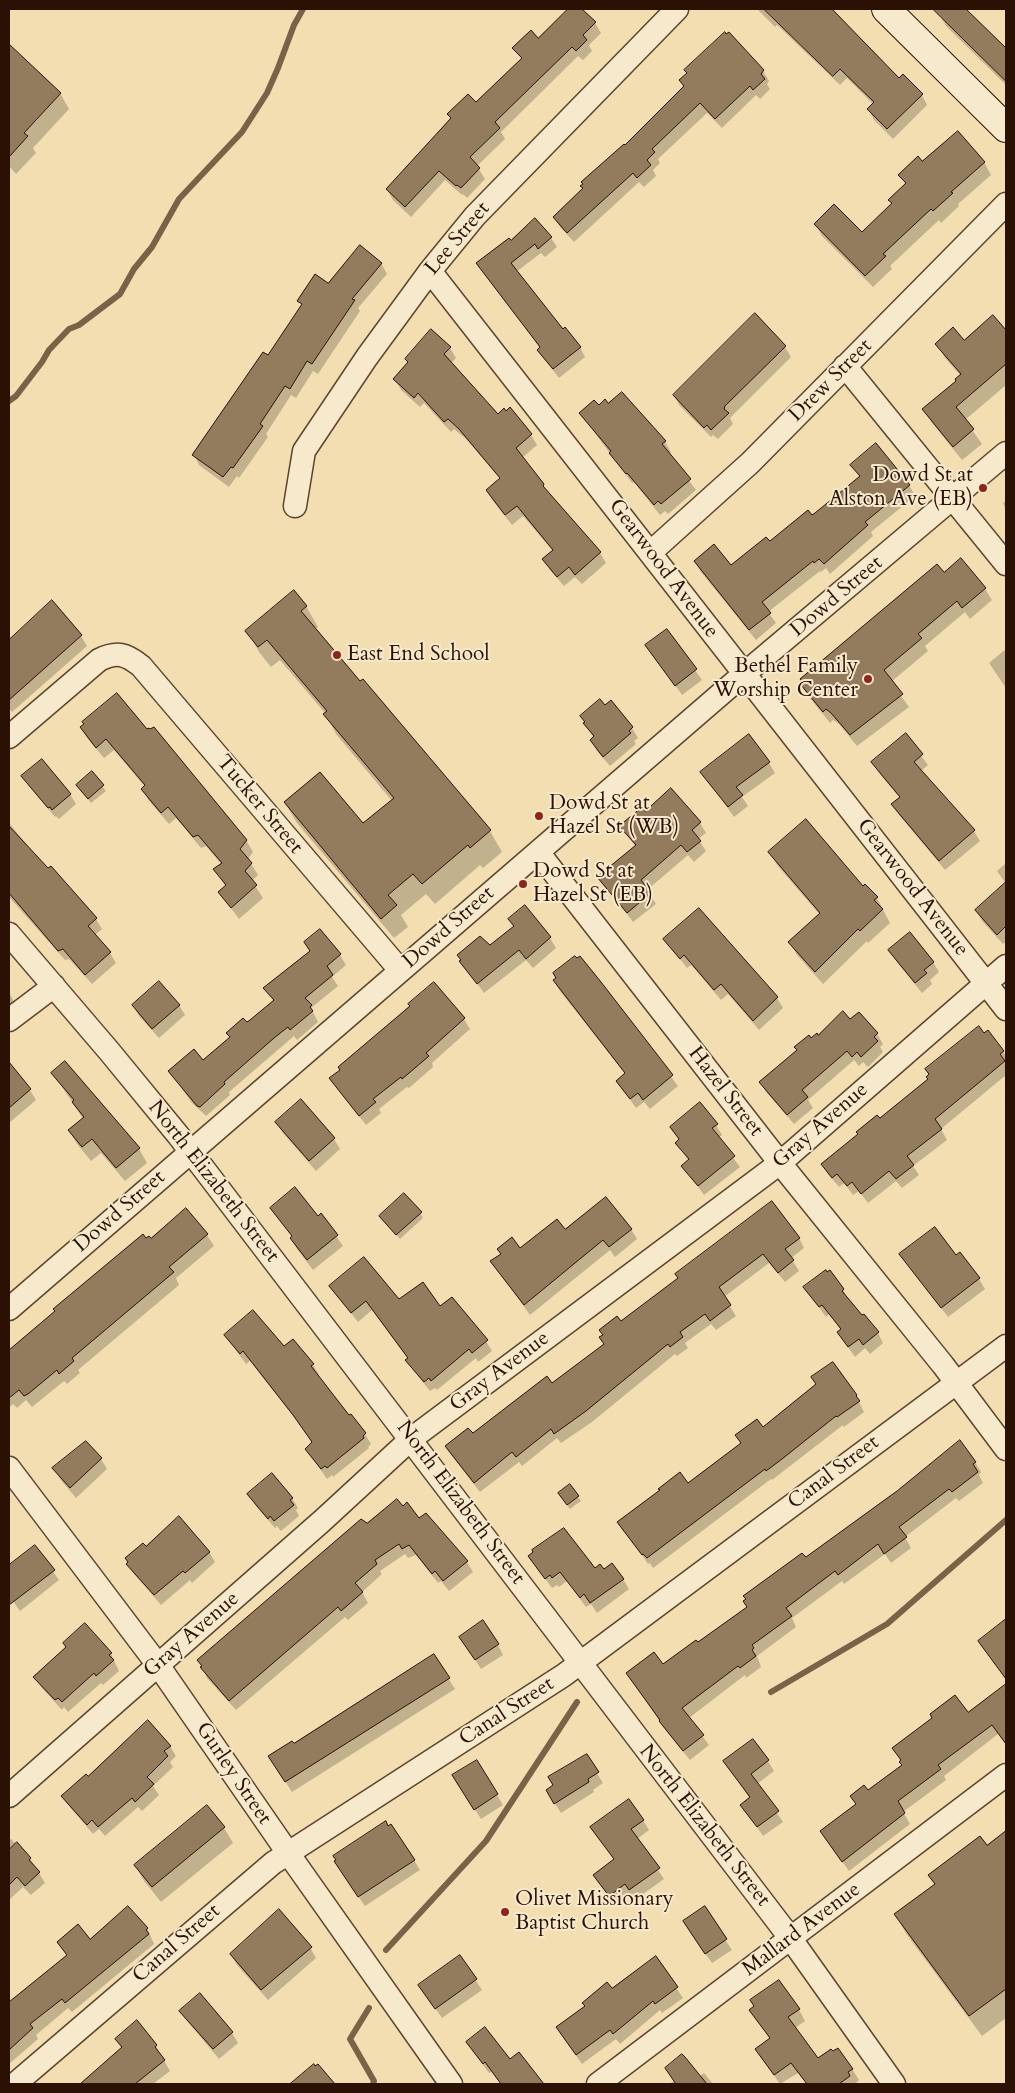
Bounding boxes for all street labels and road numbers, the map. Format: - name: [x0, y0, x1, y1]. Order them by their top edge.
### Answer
- street label: Lee Street: [420, 197, 496, 281]
- street label: Drew Street: [784, 334, 878, 428]
- street label: Gearwood Avenue: [603, 495, 723, 643]
- street label: Dowd Street: [786, 551, 888, 643]
- street label: Tucker Street: [210, 751, 308, 859]
- street label: Gearwood Avenue: [851, 814, 973, 962]
- street label: Dowd Street: [398, 882, 500, 974]
- street label: Hazel Street: [682, 1042, 768, 1142]
- street label: Gray Avenue: [768, 1078, 874, 1174]
- street label: North Elizabeth Street: [142, 1096, 284, 1268]
- street label: Dowd Street: [69, 1166, 171, 1258]
- street label: Gray Avenue: [445, 1326, 555, 1418]
- street label: North Elizabeth Street: [390, 1416, 530, 1590]
- street label: Canal Street: [783, 1431, 885, 1515]
- street label: Gray Avenue: [139, 1587, 245, 1683]
- street label: Canal Street: [455, 1672, 559, 1752]
- street label: Gurley Street: [190, 1718, 276, 1830]
- street label: North Elizabeth Street: [633, 1740, 775, 1912]
- street label: Mallard Avenue: [738, 1877, 866, 1983]
- street label: Canal Street: [128, 1899, 226, 1989]

